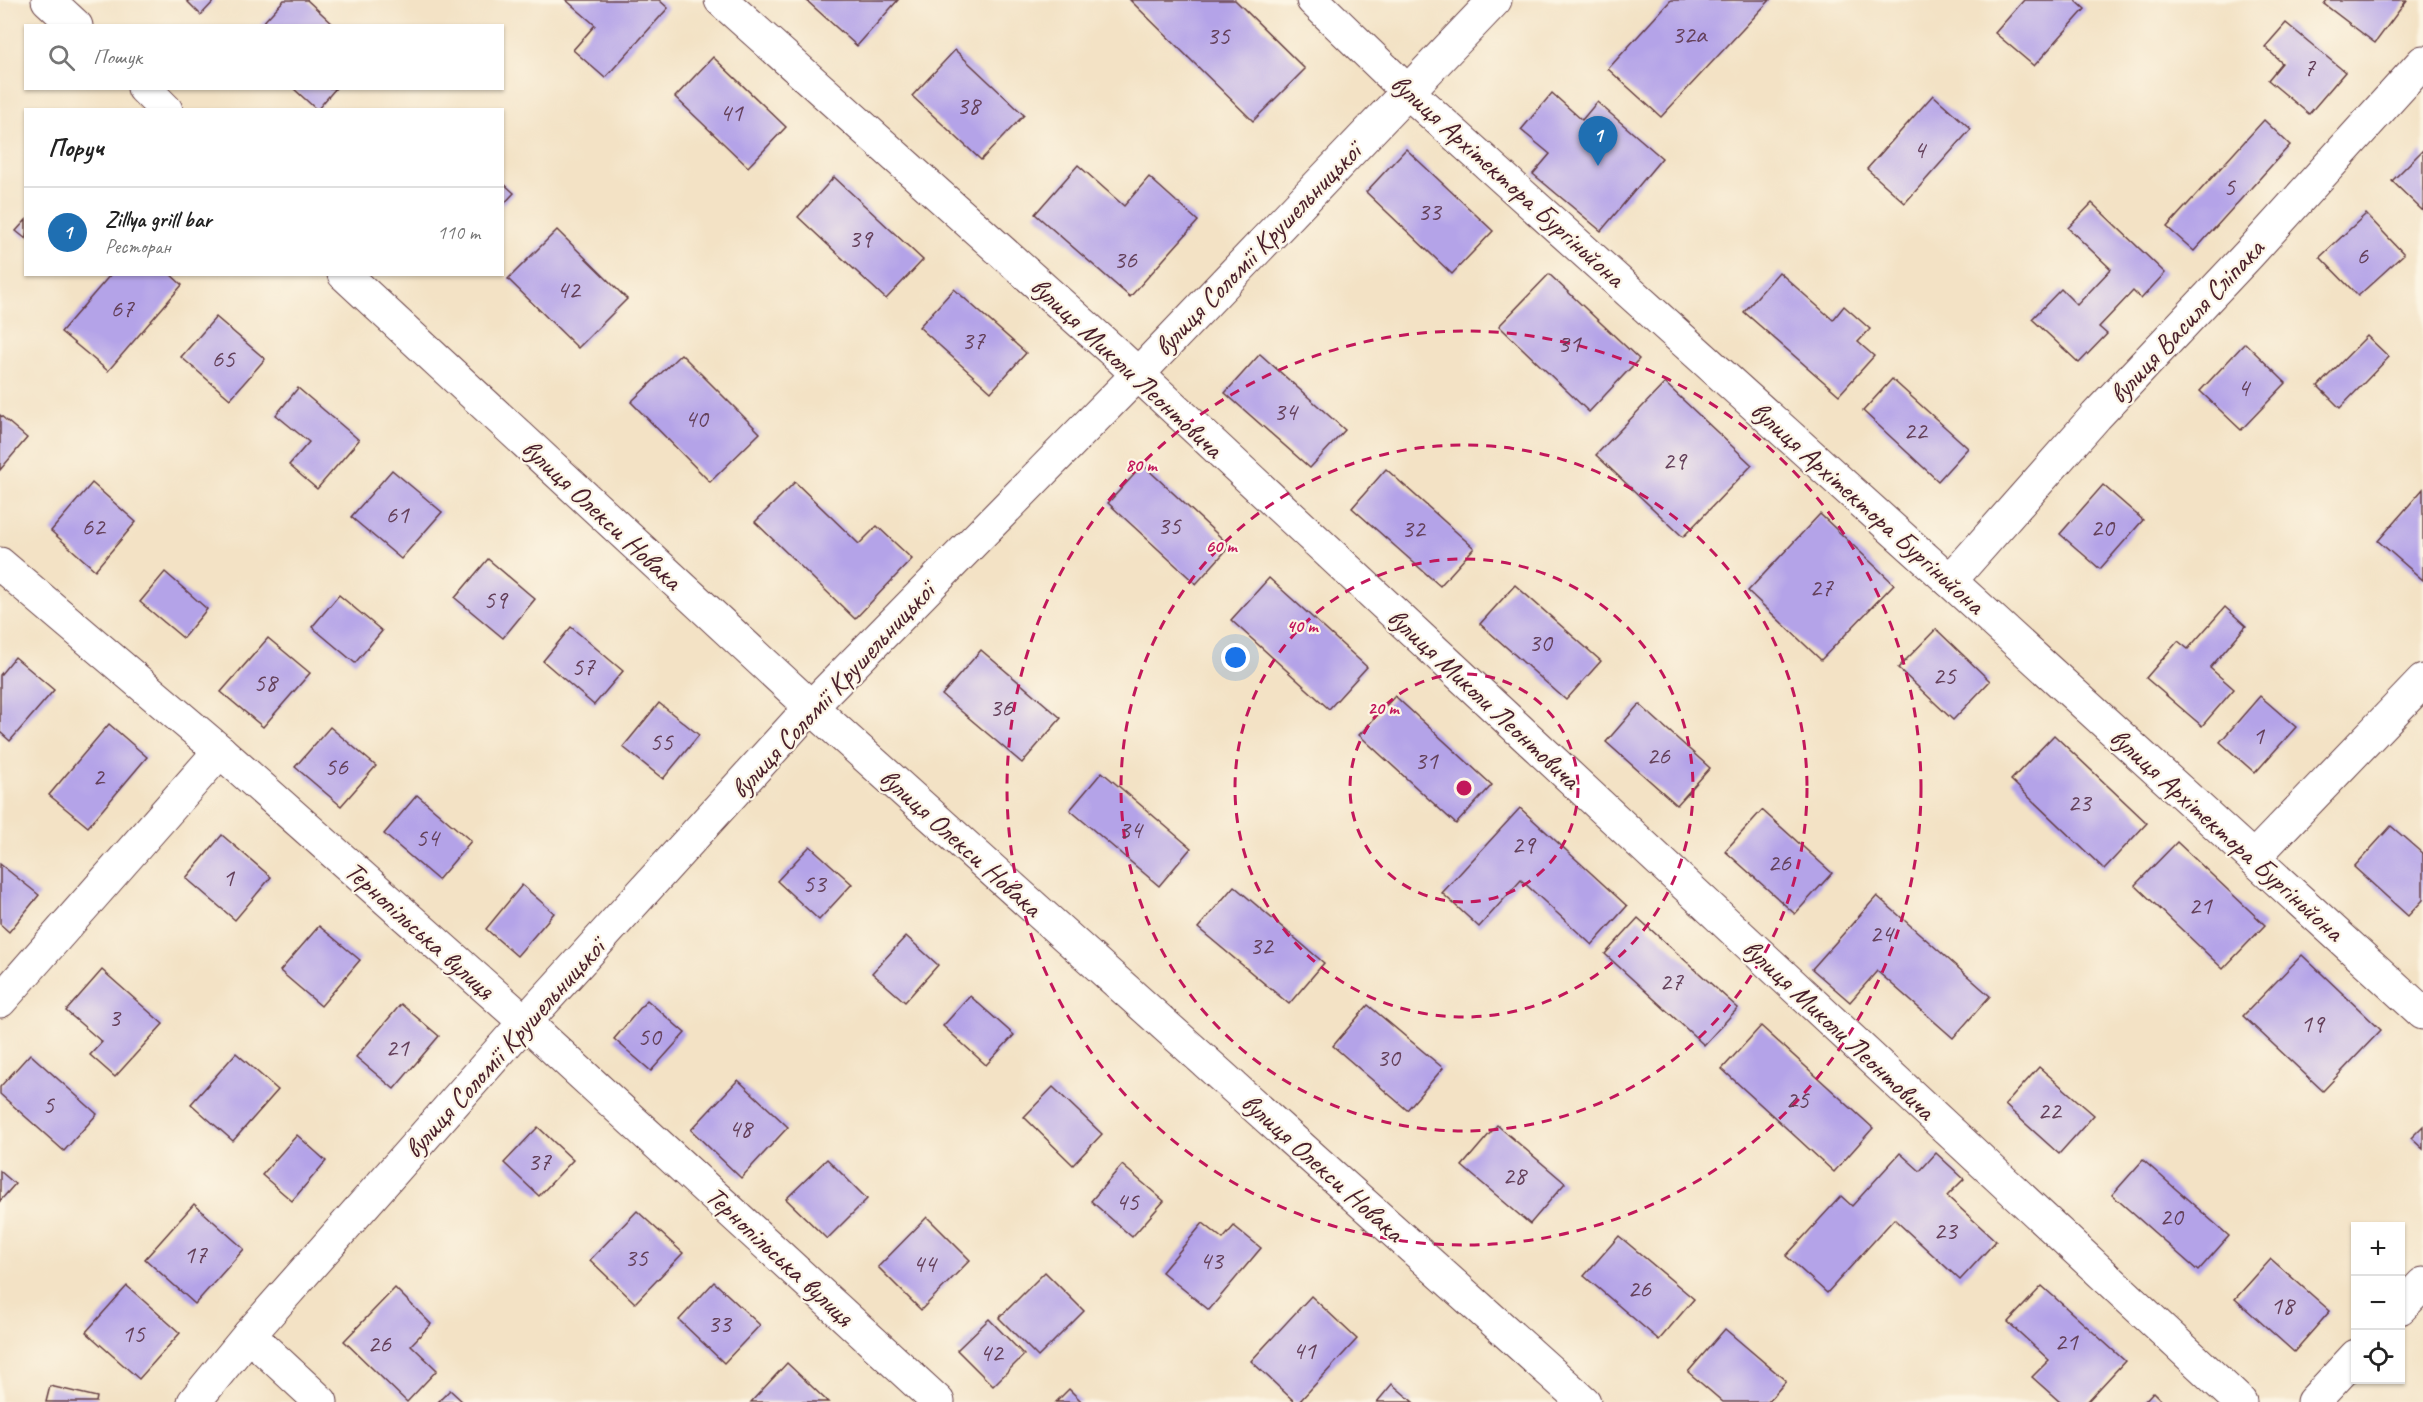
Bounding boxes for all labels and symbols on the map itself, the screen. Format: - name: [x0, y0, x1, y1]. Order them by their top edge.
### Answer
- house number: 32а: [1672, 18, 1708, 51]
- house number: 35: [1206, 19, 1231, 52]
- house number: 7: [2303, 51, 2316, 84]
- street label: вулиця Архітектора Бургіньйона: [1384, 66, 1634, 296]
- house number: 38: [956, 89, 982, 122]
- house number: 41: [719, 96, 744, 129]
- pin: 1: [1578, 116, 1618, 166]
- street label: вулиця Соломії Крушельницької: [1146, 131, 1372, 363]
- house number: 4: [1913, 133, 1927, 166]
- house number: 5: [2223, 170, 2236, 203]
- house number: 33: [1417, 195, 1443, 228]
- house number: 39: [848, 222, 874, 255]
- street label: вулиця Василя Сліпака: [2101, 230, 2273, 411]
- house number: 6: [2356, 239, 2369, 272]
- house number: 36: [1113, 243, 1138, 276]
- street label: вулиця Миколи Леонтовича: [1023, 269, 1232, 467]
- house number: 42: [556, 273, 582, 306]
- house number: 67: [110, 292, 135, 325]
- house number: 37: [961, 324, 986, 357]
- house number: 31: [1557, 327, 1582, 360]
- house number: 65: [211, 342, 236, 375]
- house number: 4: [2237, 371, 2251, 404]
- street label: вулиця Архітектора Бургіньйона: [1744, 393, 1994, 623]
- house number: 34: [1273, 395, 1299, 428]
- house number: 40: [684, 402, 710, 435]
- house number: 22: [1903, 414, 1929, 447]
- street label: вулиця Олекси Новака: [514, 431, 691, 598]
- house number: 29: [1662, 444, 1688, 477]
- text: 80 m: [1126, 454, 1158, 476]
- house number: 61: [385, 498, 410, 531]
- house number: 35: [1157, 509, 1182, 542]
- house number: 62: [81, 510, 107, 543]
- house number: 20: [2090, 511, 2116, 544]
- house number: 32: [1401, 512, 1427, 545]
- text: 60 m: [1205, 535, 1238, 557]
- street label: вулиця Соломії Крушельницької: [722, 571, 945, 806]
- house number: 27: [1809, 571, 1834, 604]
- house number: 59: [483, 583, 509, 616]
- street label: вулиця Миколи Леонтовича: [1380, 600, 1589, 798]
- text: 40 m: [1287, 615, 1319, 637]
- house number: 30: [1528, 626, 1554, 659]
- your location: [1221, 643, 1250, 672]
- house number: 57: [571, 650, 596, 683]
- house number: 25: [1932, 659, 1957, 692]
- house number: 58: [253, 666, 279, 699]
- house number: 36: [989, 691, 1014, 724]
- text: 20 m: [1368, 697, 1400, 719]
- house number: 1: [2252, 719, 2265, 752]
- street label: вулиця Архітектора Бургіньйона: [2103, 720, 2353, 950]
- house number: 55: [649, 725, 674, 758]
- house number: 26: [1646, 739, 1671, 772]
- house number: 31: [1414, 744, 1439, 777]
- house number: 56: [324, 750, 349, 783]
- house number: 2: [92, 760, 106, 793]
- street label: вулиця Олекси Новака: [872, 760, 1051, 925]
- centre of rings: [1454, 778, 1474, 798]
- house number: 23: [2067, 786, 2093, 819]
- house number: 34: [1118, 813, 1144, 846]
- house number: 54: [415, 821, 441, 854]
- house number: 29: [1511, 828, 1537, 861]
- house number: 26: [1767, 846, 1792, 879]
- street label: Тернопільська вулиця: [338, 853, 503, 1007]
- house number: 1: [222, 861, 235, 894]
- house number: 53: [802, 867, 828, 900]
- house number: 21: [2188, 889, 2213, 922]
- house number: 24: [1869, 917, 1895, 950]
- street label: вулиця Соломії Крушельницької: [396, 927, 615, 1165]
- house number: 32: [1249, 929, 1275, 962]
- street label: вулиця Миколи Леонтовича: [1735, 931, 1944, 1129]
- house number: 27: [1659, 965, 1684, 998]
- house number: 3: [108, 1001, 122, 1034]
- house number: 19: [2300, 1007, 2326, 1040]
- house number: 50: [637, 1020, 663, 1053]
- house number: 21: [385, 1031, 410, 1064]
- house number: 30: [1376, 1041, 1402, 1074]
- house number: 25: [1785, 1083, 1810, 1116]
- street label: вулиця Олекси Новака: [1234, 1085, 1413, 1250]
- house number: 5: [42, 1088, 55, 1121]
- house number: 22: [2037, 1094, 2063, 1127]
- house number: 48: [728, 1112, 754, 1145]
- house number: 37: [527, 1145, 552, 1178]
- house number: 28: [1502, 1159, 1528, 1192]
- street label: Тернопільська вулиця: [698, 1178, 862, 1334]
- house number: 45: [1115, 1185, 1140, 1218]
- house number: 20: [2159, 1200, 2185, 1233]
- house number: 23: [1933, 1214, 1959, 1247]
- house number: 17: [183, 1238, 208, 1271]
- house number: 35: [624, 1241, 649, 1274]
- house number: 43: [1199, 1244, 1225, 1277]
- house number: 44: [912, 1247, 938, 1280]
- house number: 26: [1627, 1272, 1652, 1305]
- house number: 18: [2270, 1289, 2296, 1322]
- house number: 33: [707, 1307, 733, 1340]
- house number: 15: [121, 1317, 146, 1350]
- house number: 21: [2054, 1325, 2079, 1358]
- house number: 26: [367, 1327, 392, 1360]
- house number: 41: [1292, 1334, 1317, 1367]
- house number: 42: [979, 1336, 1005, 1369]

